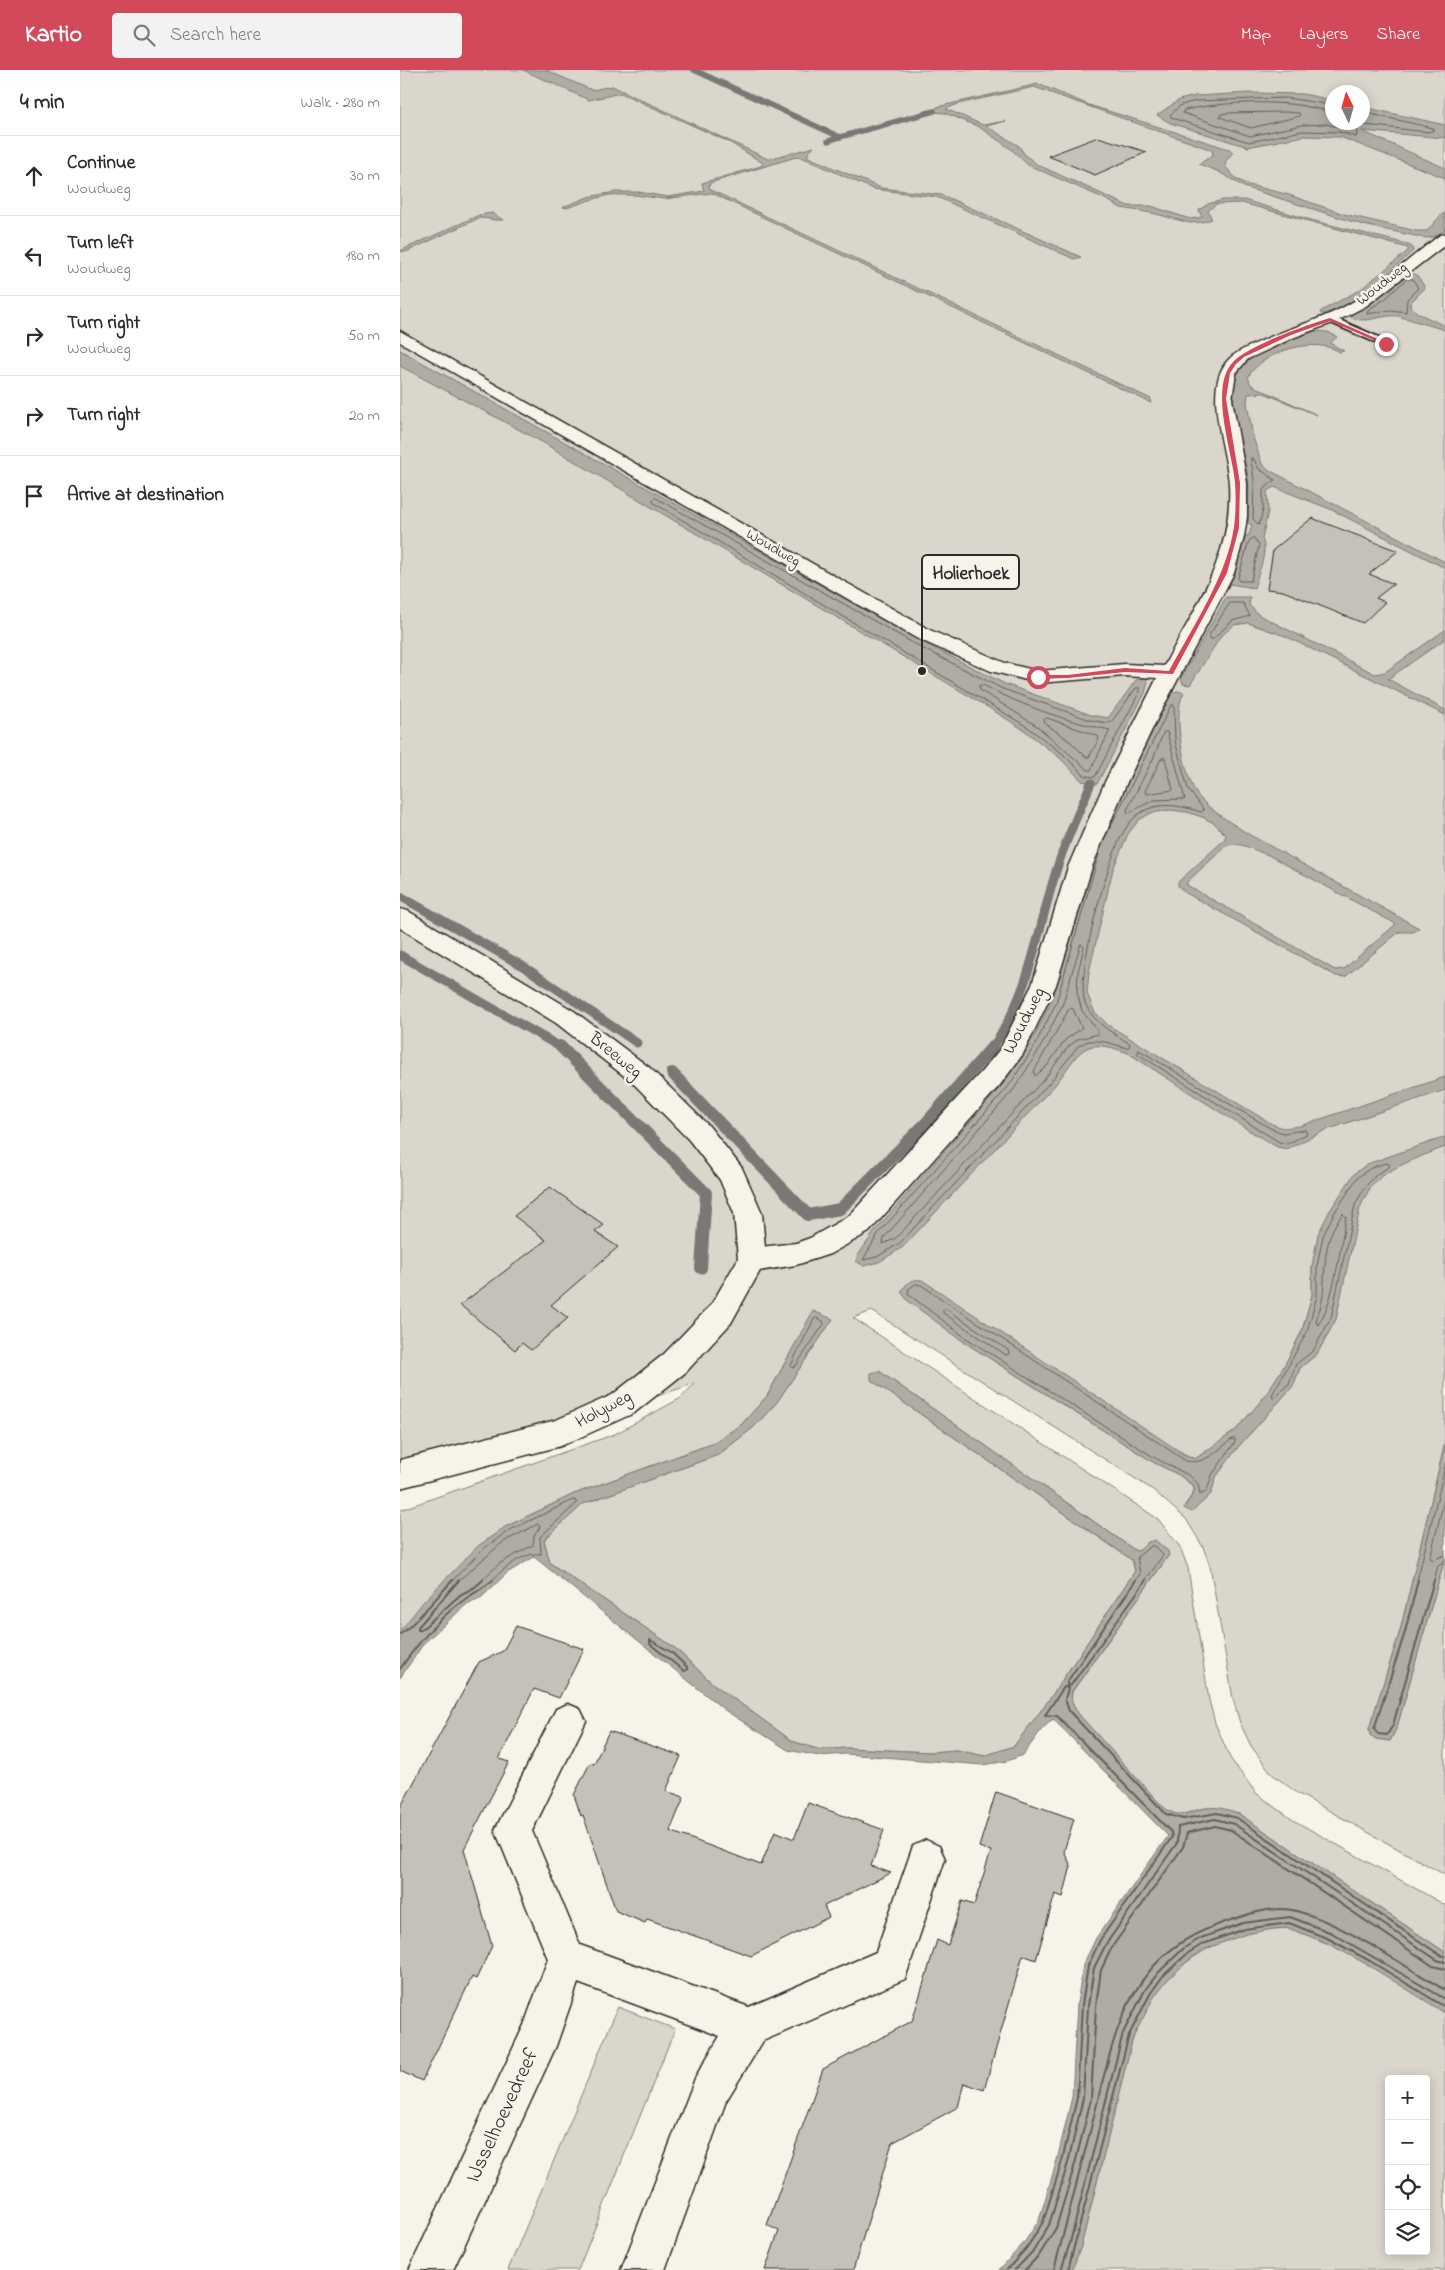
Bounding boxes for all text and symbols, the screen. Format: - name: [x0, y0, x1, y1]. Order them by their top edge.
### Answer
- search box: [112, 13, 462, 58]
- text: Kartio: [25, 18, 82, 53]
- icon: search: [130, 21, 158, 49]
- text: Search here: [170, 22, 261, 49]
- text: Map: [1241, 22, 1271, 48]
- text: Layers: [1299, 22, 1349, 48]
- text: Share: [1377, 22, 1420, 48]
- north arrow: [1325, 85, 1370, 130]
- text: 4 min: [20, 88, 64, 118]
- text: Walk · 280 m: [301, 91, 380, 115]
- text: Continue: [67, 150, 135, 177]
- icon: ahead: [20, 162, 48, 190]
- text: 30 m: [350, 164, 380, 188]
- text: Woudweg: [67, 177, 131, 201]
- text: Turn left: [67, 230, 134, 257]
- icon: left: [20, 242, 48, 270]
- text: 180 m: [346, 244, 380, 268]
- text: Woudweg: [67, 257, 131, 281]
- street label: Woudweg: [1352, 257, 1413, 312]
- text: Turn right: [67, 310, 140, 337]
- icon: right: [20, 322, 48, 350]
- text: 50 m: [348, 324, 380, 348]
- route end: [1375, 333, 1398, 356]
- text: Woudweg: [67, 337, 131, 361]
- icon: right: [20, 402, 48, 430]
- text: Turn right: [67, 402, 140, 429]
- text: 20 m: [349, 404, 380, 428]
- icon: arrive: [20, 482, 48, 510]
- text: Arrive at destination: [67, 482, 224, 509]
- street label: Woudweg: [741, 524, 805, 573]
- callout: Holierhoek: [922, 555, 1019, 589]
- text: Holierhoek: [932, 561, 1010, 588]
- route start: [1027, 666, 1050, 689]
- street label: Woudweg: [997, 983, 1054, 1059]
- street label: Breeweg: [581, 1026, 647, 1086]
- street label: Holyweg: [571, 1384, 637, 1437]
- street label: IJsselhoevedreef: [459, 2044, 547, 2188]
- map controls: [1385, 2075, 1430, 2255]
- button: +: [1385, 2075, 1430, 2120]
- button: −: [1385, 2120, 1430, 2165]
- button: locate: [1385, 2165, 1430, 2210]
- button: layers: [1385, 2210, 1430, 2255]

